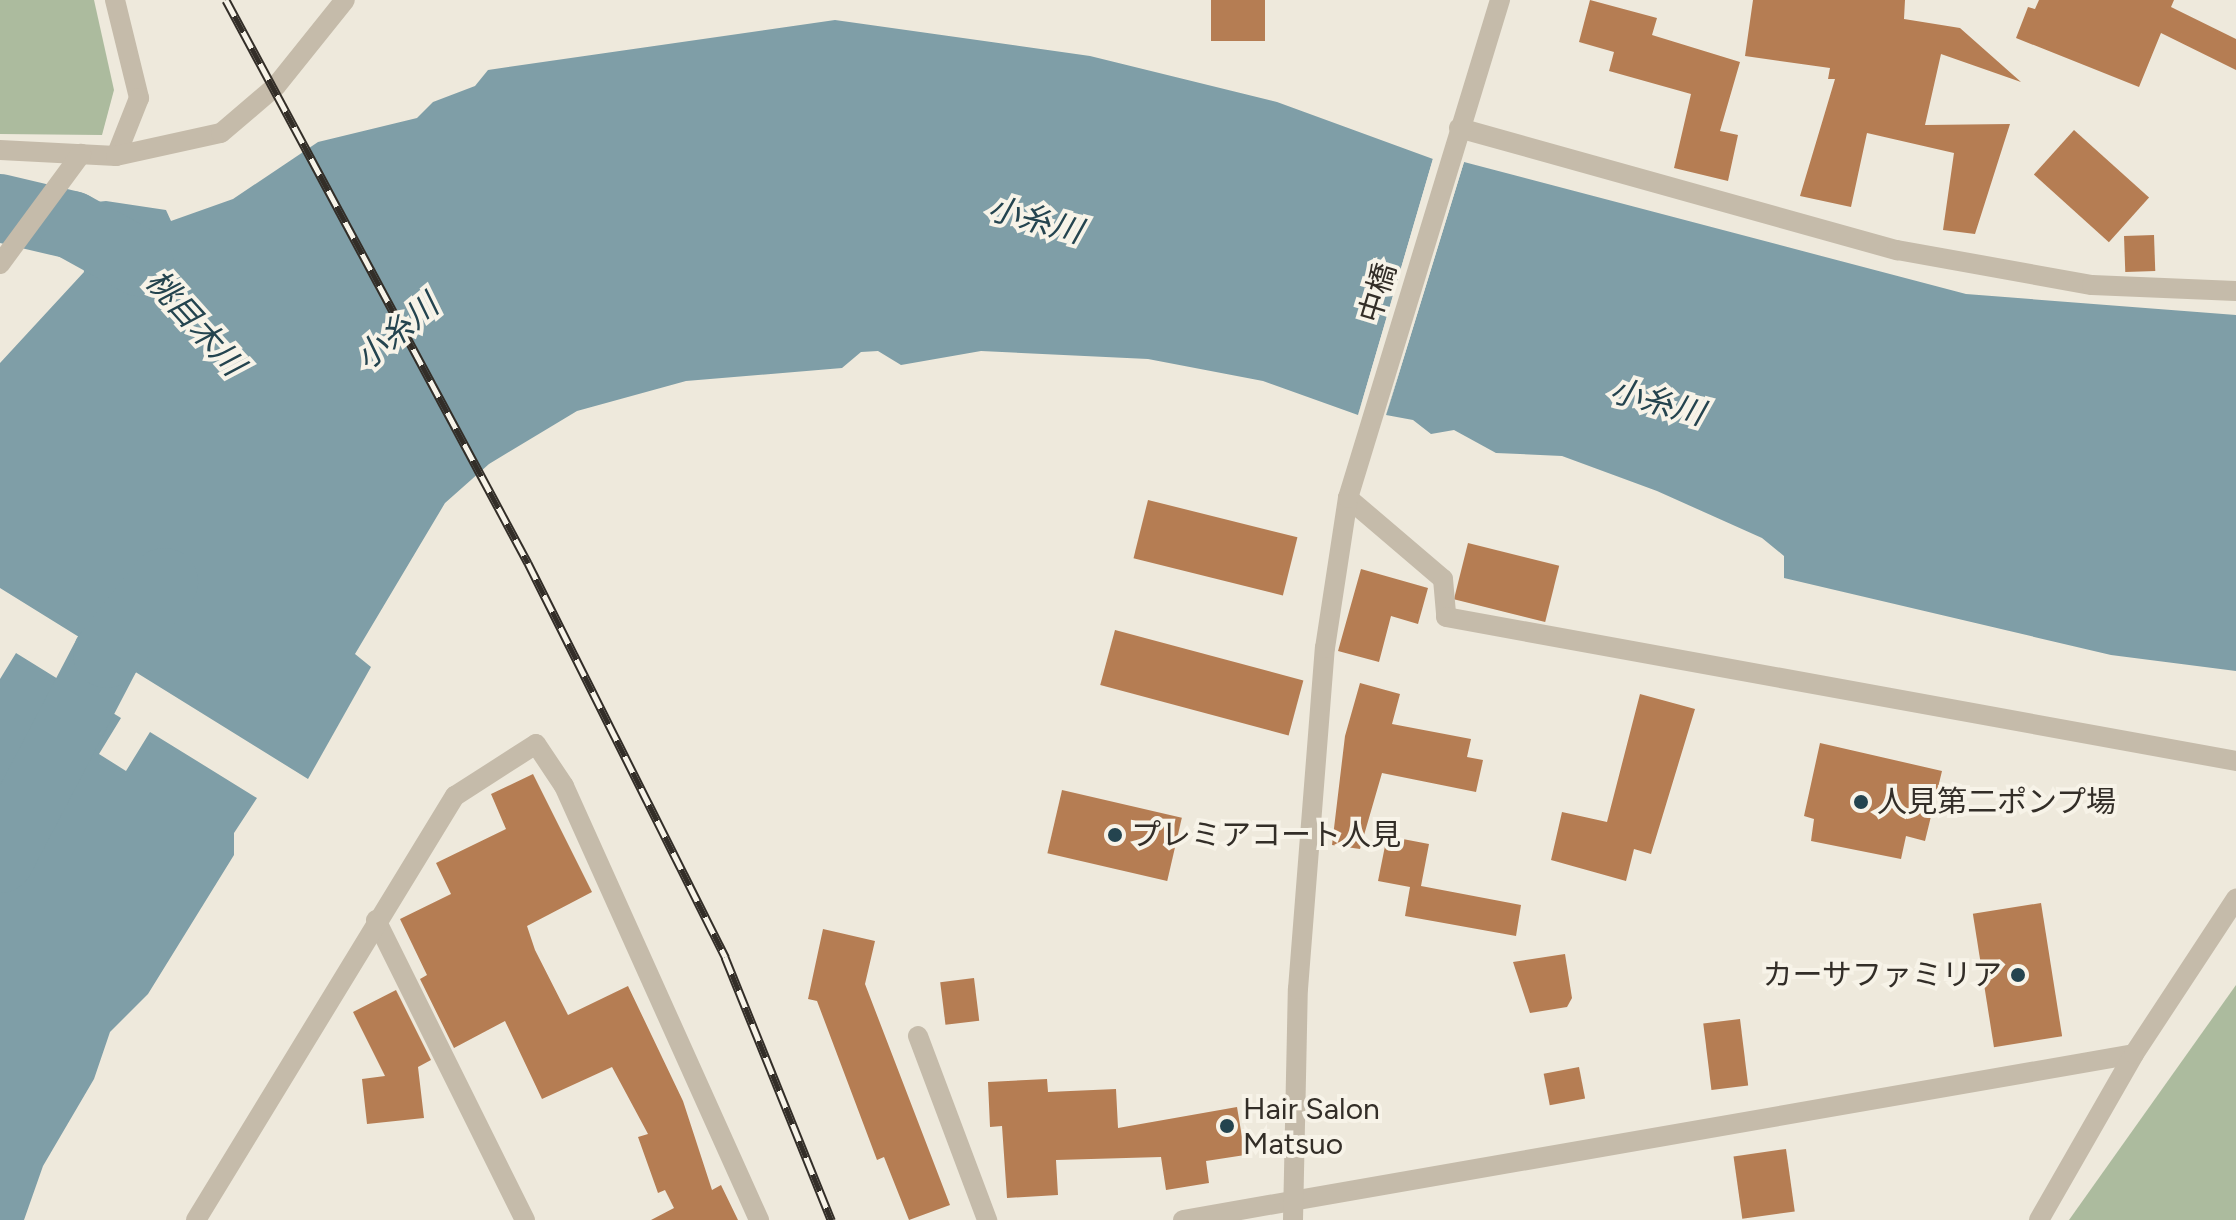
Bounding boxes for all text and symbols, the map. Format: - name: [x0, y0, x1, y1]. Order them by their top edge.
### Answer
- water label: 小糸川: [984, 189, 1086, 251]
- street label: 中橋: [1352, 259, 1404, 327]
- water label: 桃目木川: [138, 263, 252, 383]
- water label: 小糸川: [348, 286, 446, 378]
- water label: 小糸川: [1606, 371, 1708, 433]
- place label: 人見第二ポンプ場: [1877, 784, 2117, 820]
- marker: 人見第二ポンプ場: [1852, 793, 1870, 811]
- place label: プレミアコート人見: [1131, 817, 1401, 853]
- marker: プレミアコート人見: [1106, 826, 1124, 844]
- place label: カーサファミリア: [1762, 957, 2002, 993]
- marker: カーサファミリア: [2009, 966, 2027, 984]
- place label: Hair Salon Matsuo: [1243, 1091, 1380, 1162]
- marker: Hair Salon Matsuo: [1218, 1117, 1236, 1135]

